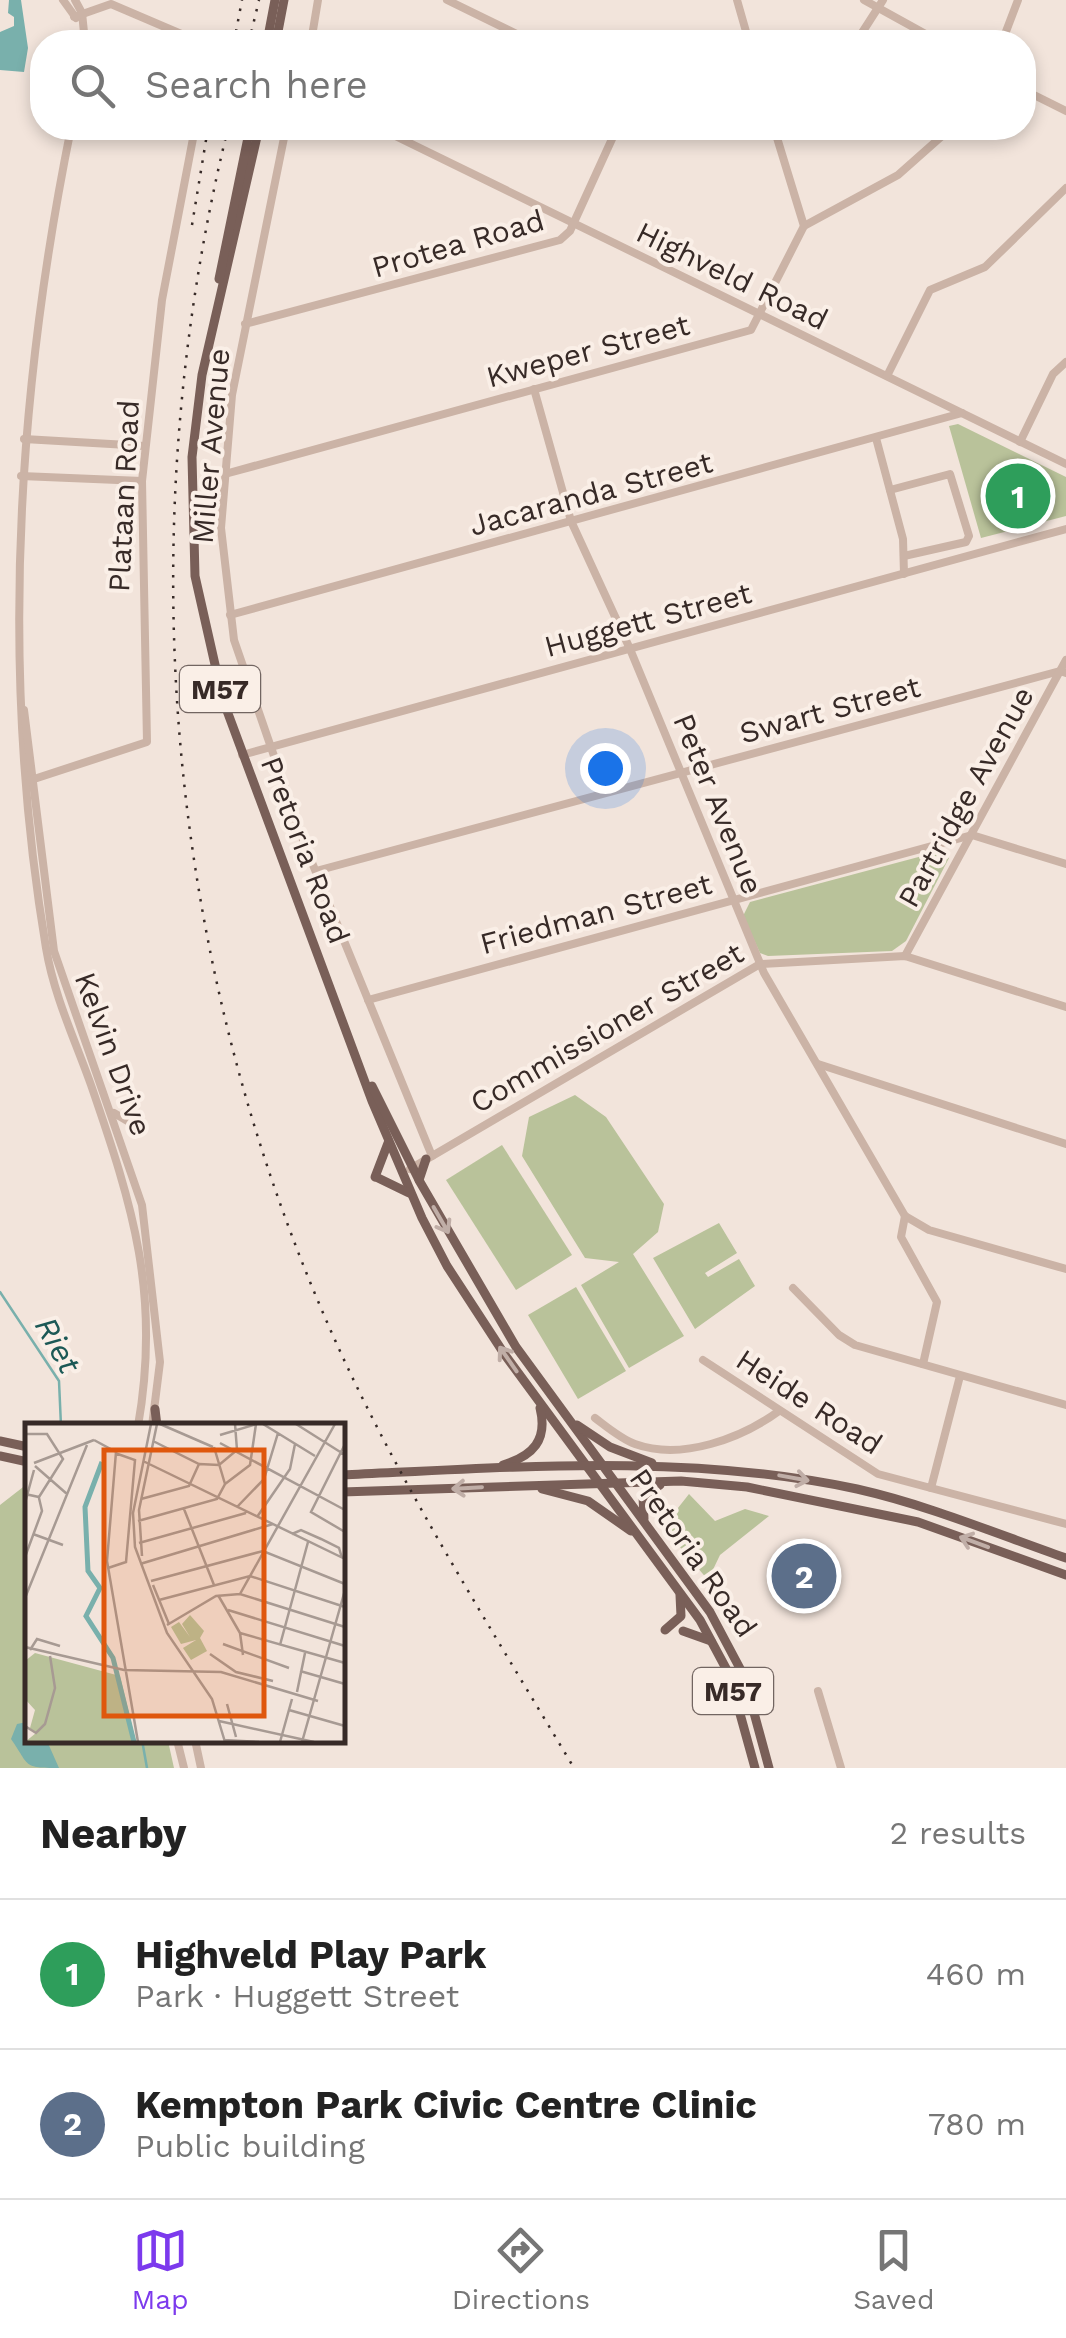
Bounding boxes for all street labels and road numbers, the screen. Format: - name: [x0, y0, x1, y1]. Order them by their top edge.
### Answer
- street label: Protea Road: [368, 202, 548, 285]
- street label: Highveld Road: [631, 214, 834, 337]
- street label: Kweper Street: [483, 307, 694, 394]
- street label: Miller Avenue: [185, 347, 236, 545]
- street label: Plataan Road: [101, 399, 146, 593]
- street label: Jacaranda Street: [466, 444, 717, 543]
- street label: Huggett Street: [541, 575, 756, 664]
- road number: M57: [180, 666, 260, 712]
- street label: Swart Street: [736, 669, 924, 750]
- street label: Partridge Avenue: [890, 680, 1041, 913]
- street label: Peter Avenue: [666, 708, 771, 899]
- street label: Pretoria Road: [254, 751, 357, 948]
- street label: Friedman Street: [476, 866, 716, 961]
- street label: Commissioner Street: [464, 935, 750, 1120]
- street label: Kelvin Drive: [68, 967, 159, 1140]
- street label: Heide Road: [730, 1342, 889, 1462]
- street label: Pretoria Road: [622, 1462, 764, 1644]
- road number: M57: [693, 1668, 773, 1714]

